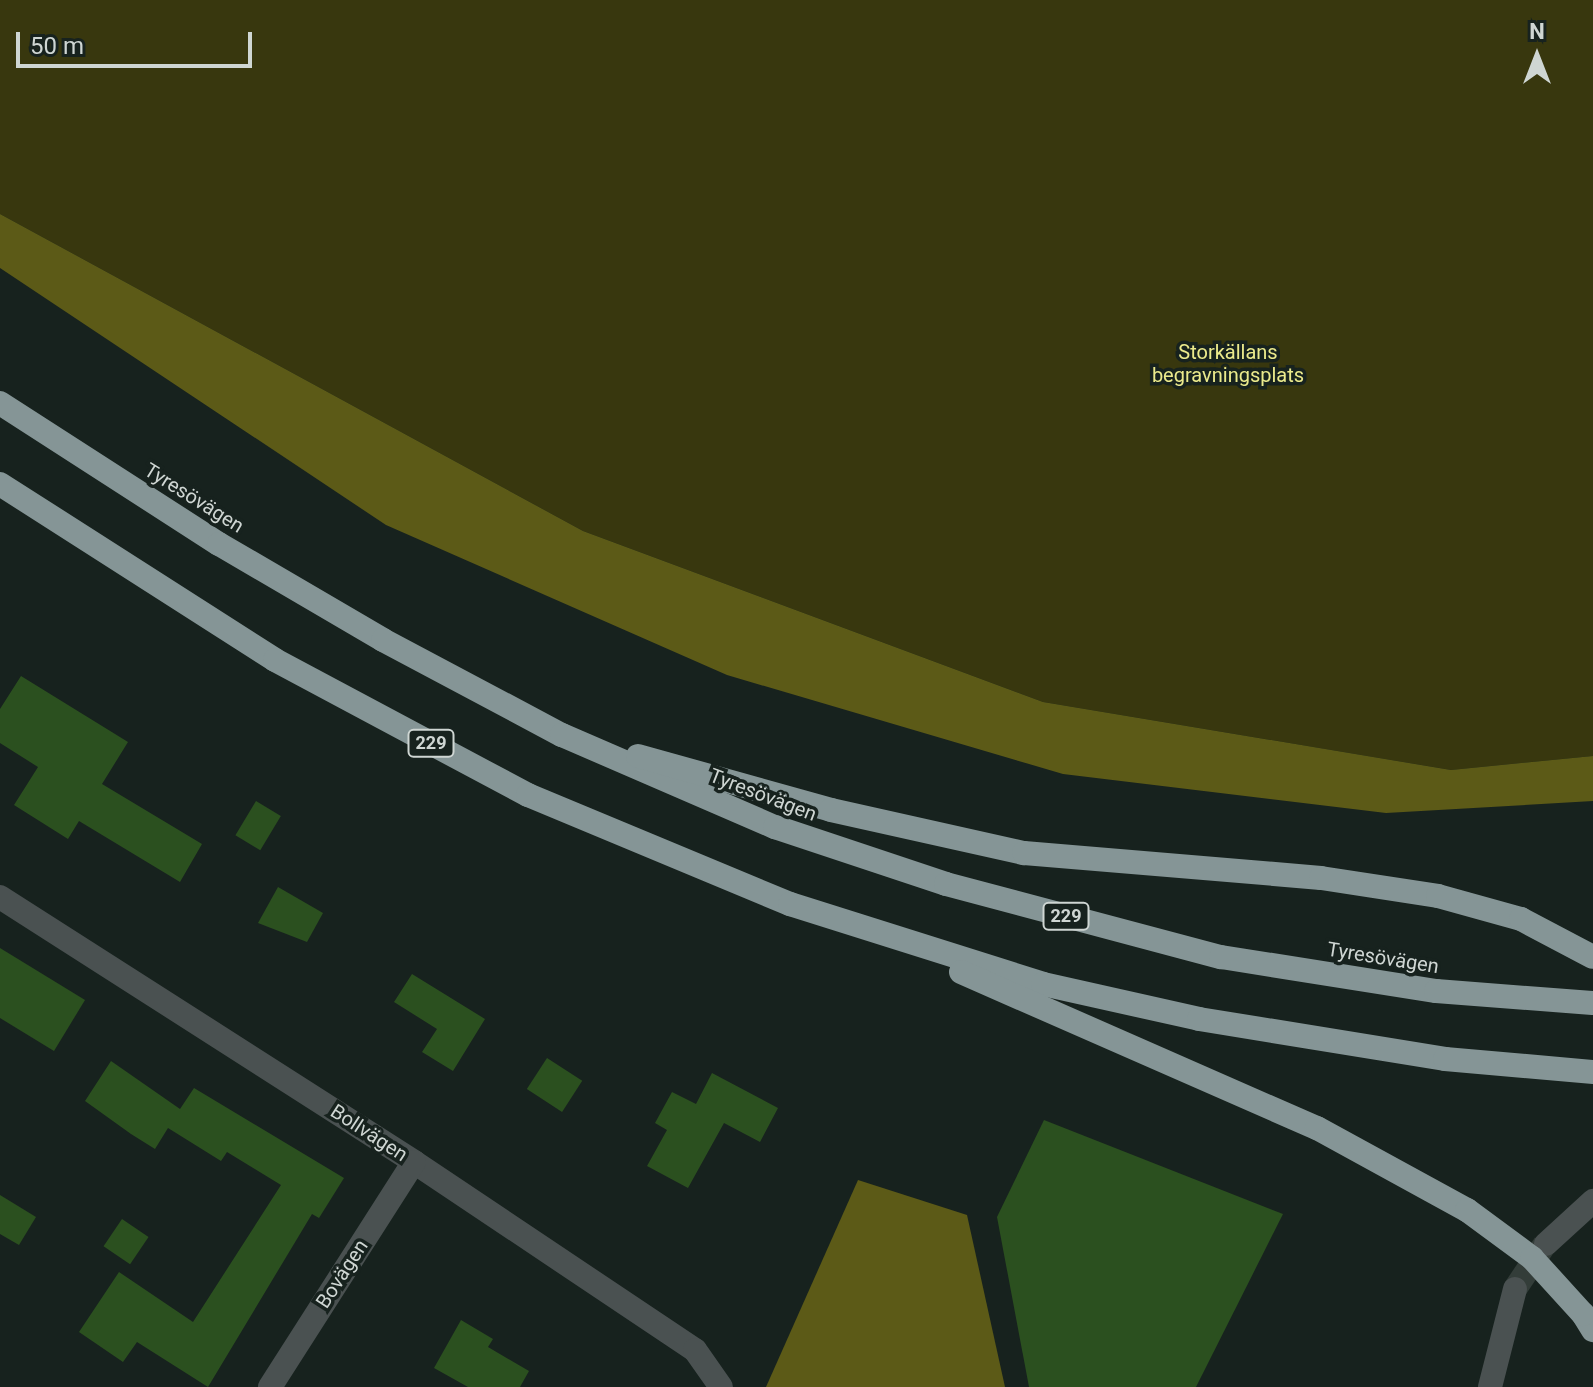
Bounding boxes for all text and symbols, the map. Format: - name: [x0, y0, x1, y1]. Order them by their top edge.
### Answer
- scale bar: [20, 16, 256, 66]
- north arrow: [1497, 16, 1577, 96]
- text: N: [1529, 19, 1545, 44]
- text: 50 m: [30, 32, 84, 60]
- park label: Storkällans begravningsplats: [1152, 341, 1304, 388]
- street label: Tyresövägen: [140, 458, 248, 538]
- road number: 229: [407, 729, 455, 757]
- street label: Tyresövägen: [706, 764, 820, 826]
- road number: 229: [1042, 902, 1090, 930]
- street label: Tyresövägen: [1325, 937, 1441, 979]
- street label: Bollvägen: [326, 1099, 412, 1167]
- street label: Bovägen: [311, 1235, 373, 1313]

